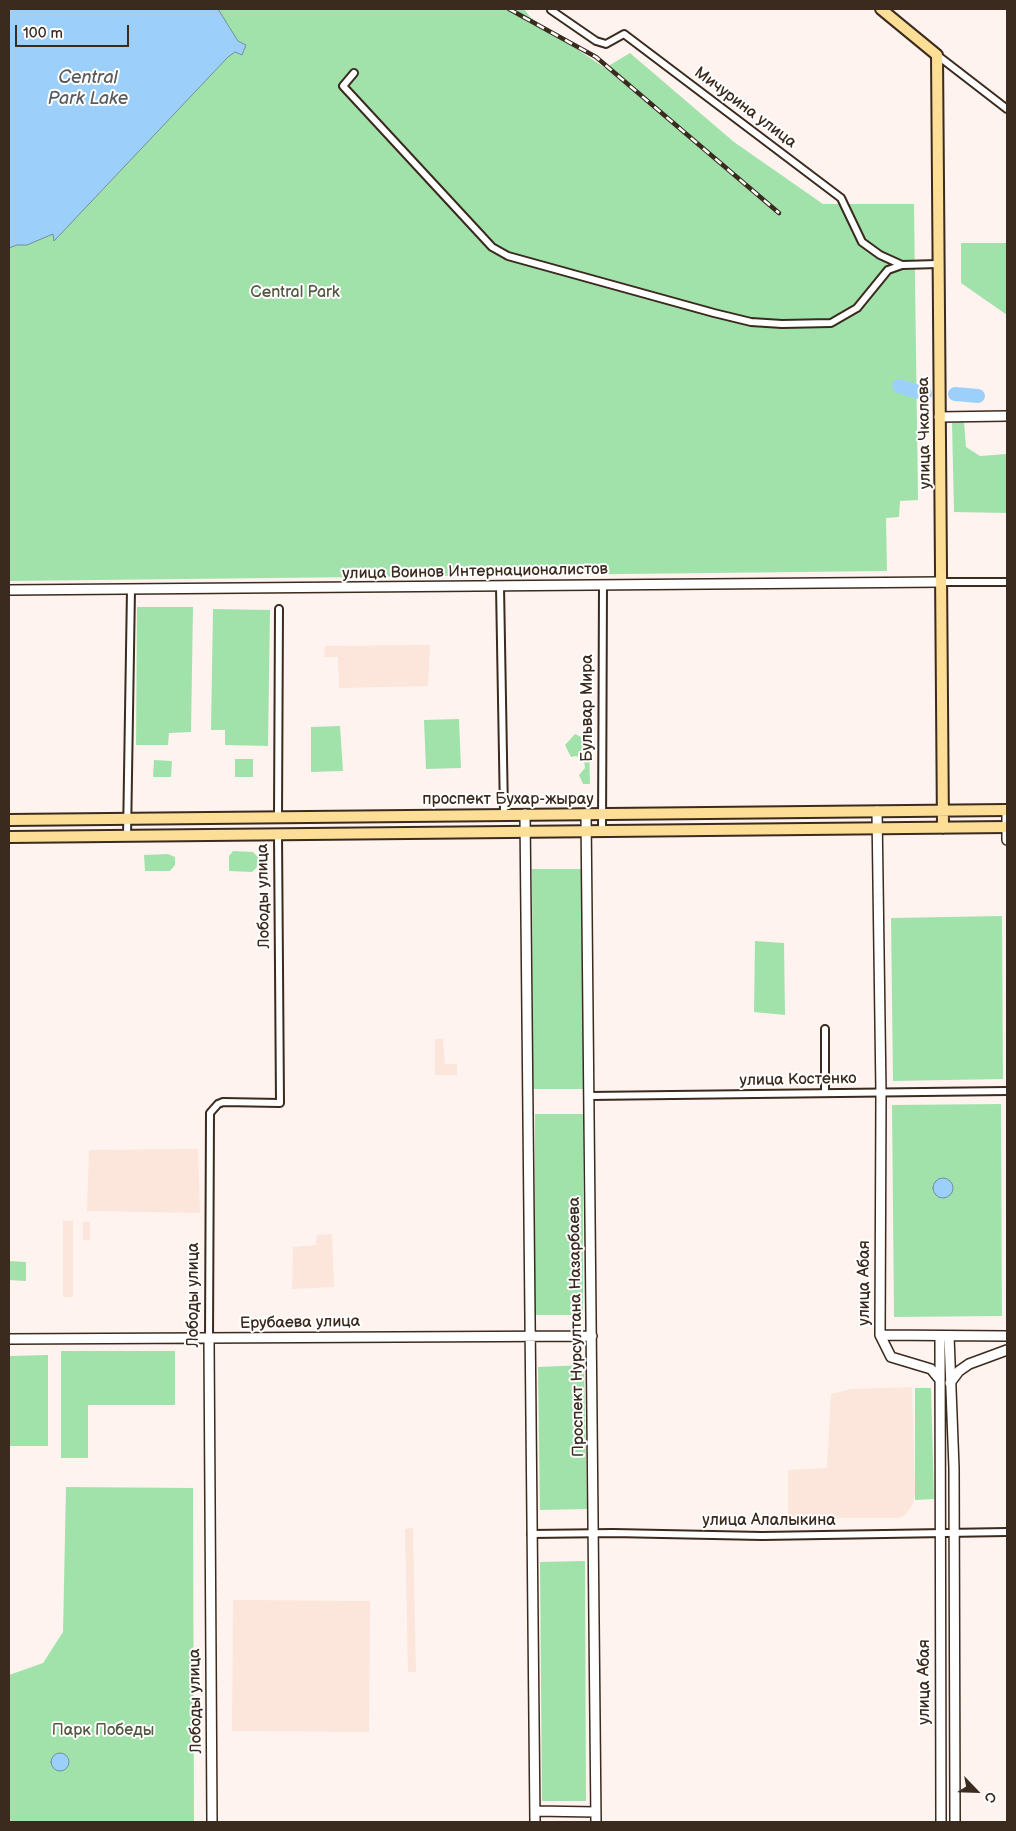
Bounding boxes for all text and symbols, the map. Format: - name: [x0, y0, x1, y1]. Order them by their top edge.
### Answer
- scale bar: [18, 15, 131, 47]
- text: 100 m: [23, 24, 63, 43]
- street label: Мичурина улица: [690, 63, 800, 153]
- water label: Central Park Lake: [48, 67, 128, 110]
- park label: Central Park: [250, 283, 340, 303]
- street label: улица Чкалова: [914, 377, 936, 489]
- street label: улица Воинов Интернационалистов: [342, 560, 608, 584]
- street label: Бульвар Мира: [578, 654, 598, 762]
- street label: проспект Бухар-жырау: [422, 790, 594, 810]
- street label: Лободы улица: [253, 843, 275, 949]
- street label: улица Костенко: [739, 1069, 857, 1091]
- street label: Проспект Нурсултана Назарбаева: [565, 1197, 589, 1457]
- street label: улица Абая: [855, 1240, 875, 1326]
- street label: Лободы улица: [184, 1242, 204, 1348]
- street label: Ерубаева улица: [240, 1312, 360, 1334]
- street label: улица Алалыкина: [702, 1511, 836, 1531]
- street label: улица Абая: [915, 1639, 935, 1725]
- street label: Лободы улица: [185, 1648, 207, 1754]
- park label: Парк Победы: [52, 1721, 154, 1741]
- north arrow: [951, 1766, 1001, 1816]
- text: С: [980, 1789, 1000, 1805]

